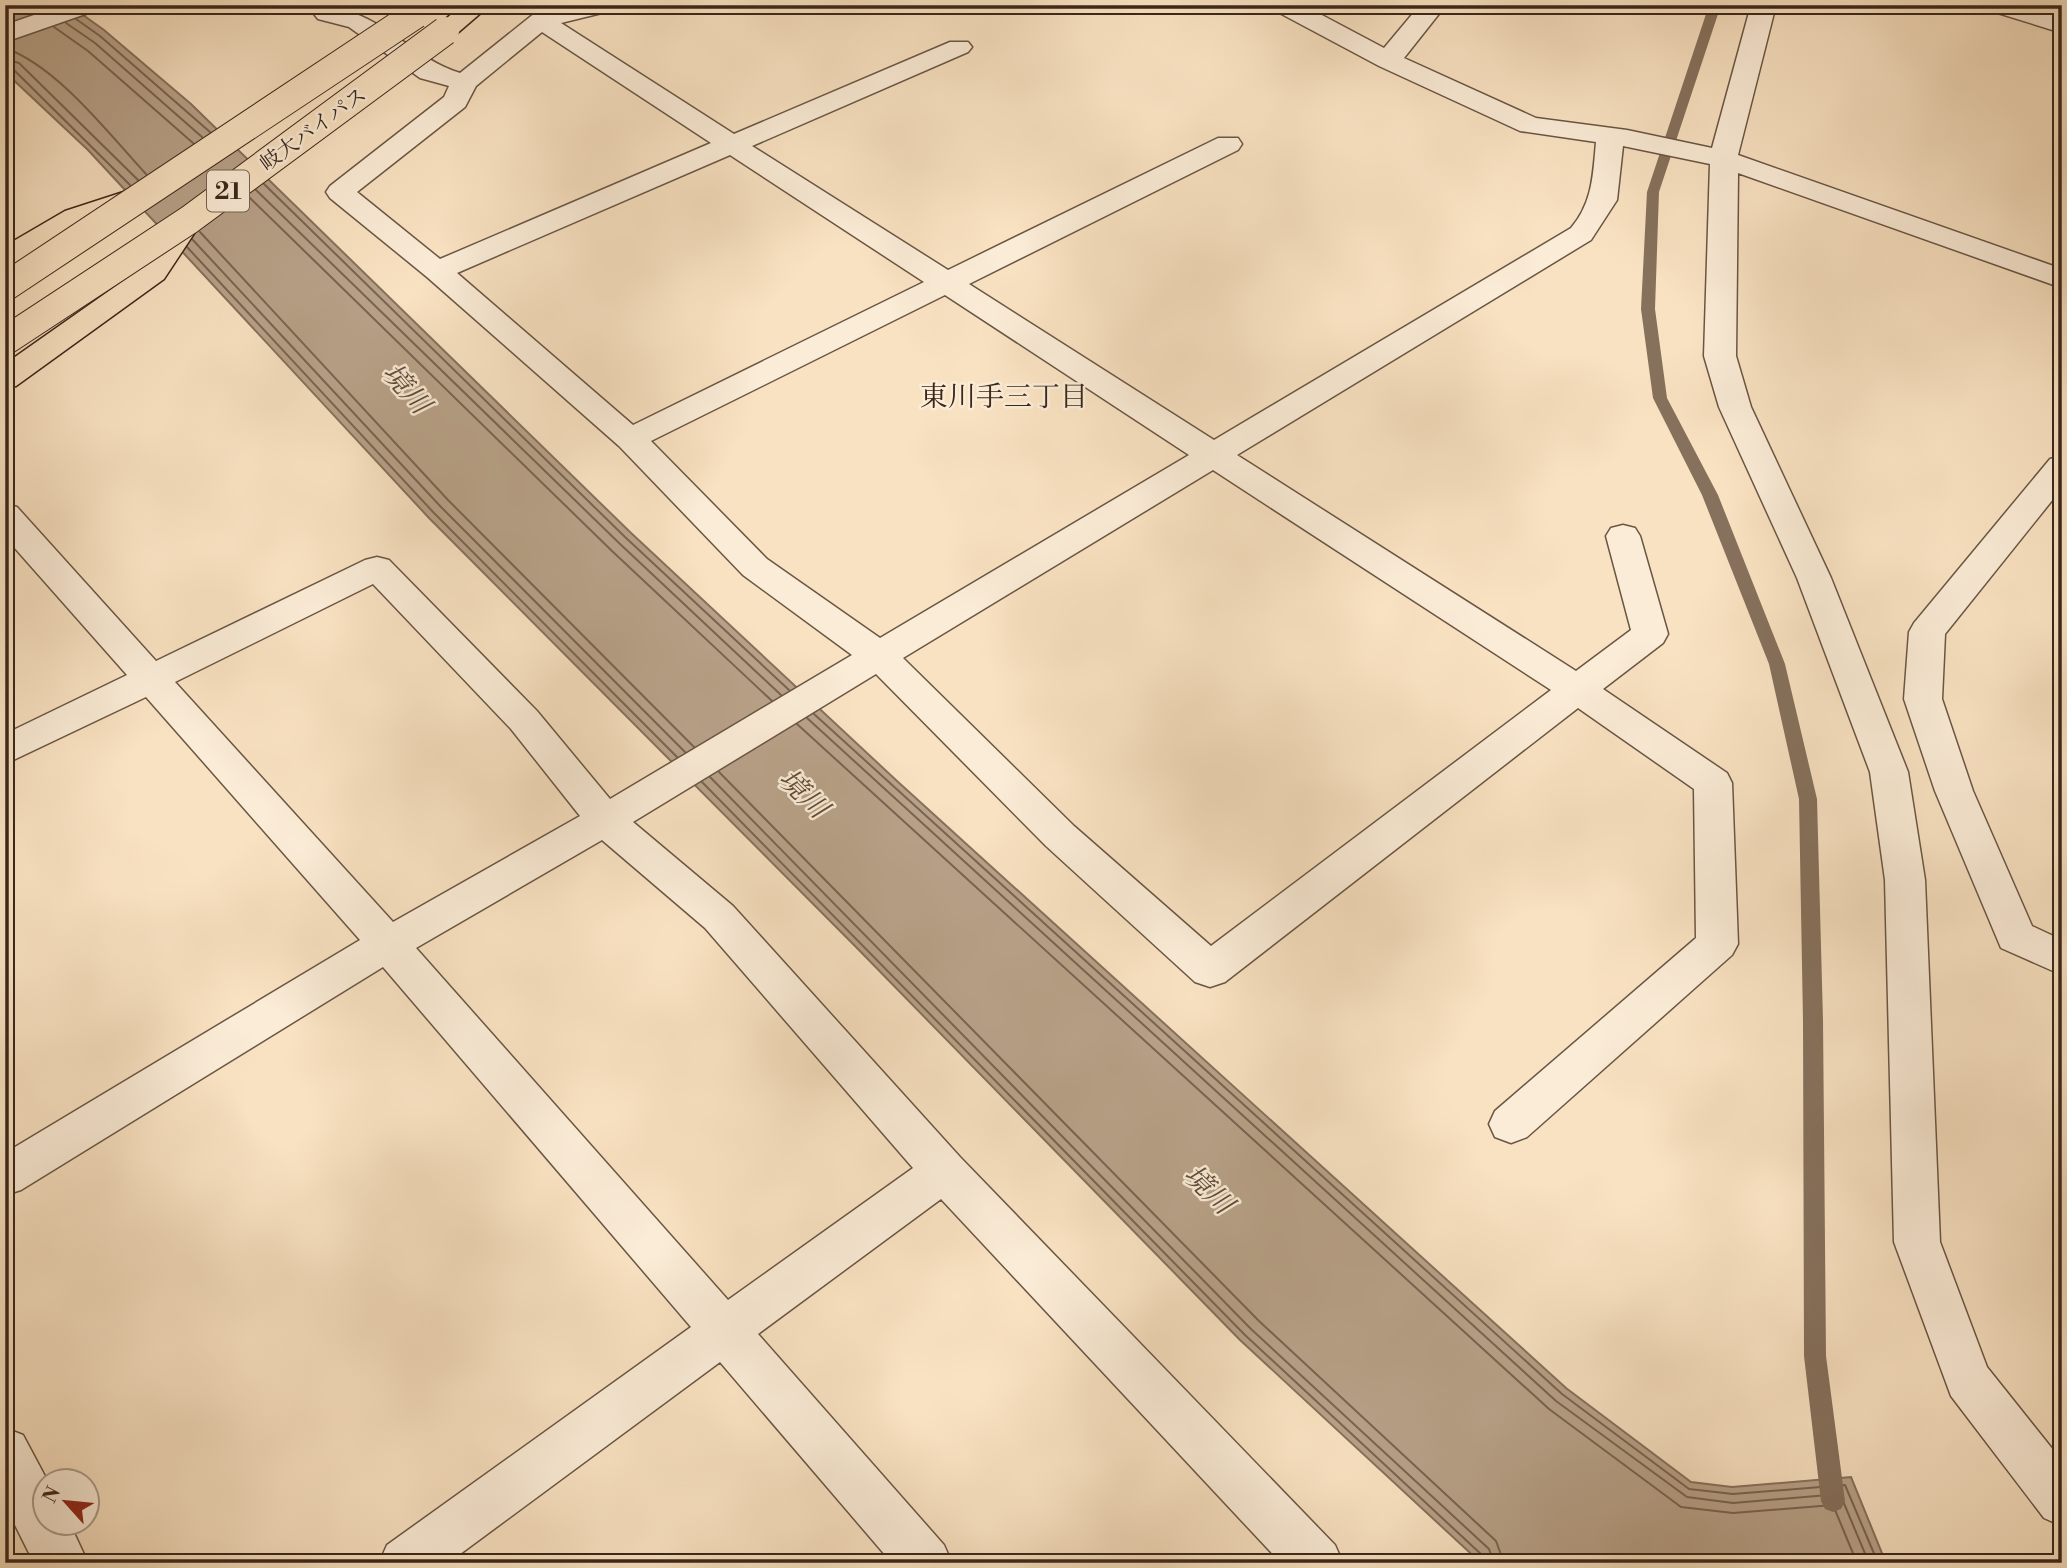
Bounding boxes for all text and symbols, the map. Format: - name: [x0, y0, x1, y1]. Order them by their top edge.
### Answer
- street label: 岐大バイパス: [255, 82, 372, 177]
- road number: 21: [207, 170, 249, 211]
- water label: 境川: [374, 356, 439, 424]
- district label: 東川手三丁目: [920, 380, 1088, 415]
- water label: 境川: [771, 762, 837, 828]
- water label: 境川: [1176, 1158, 1242, 1224]
- north arrow: [32, 1466, 102, 1536]
- text: N: [38, 1483, 66, 1507]

